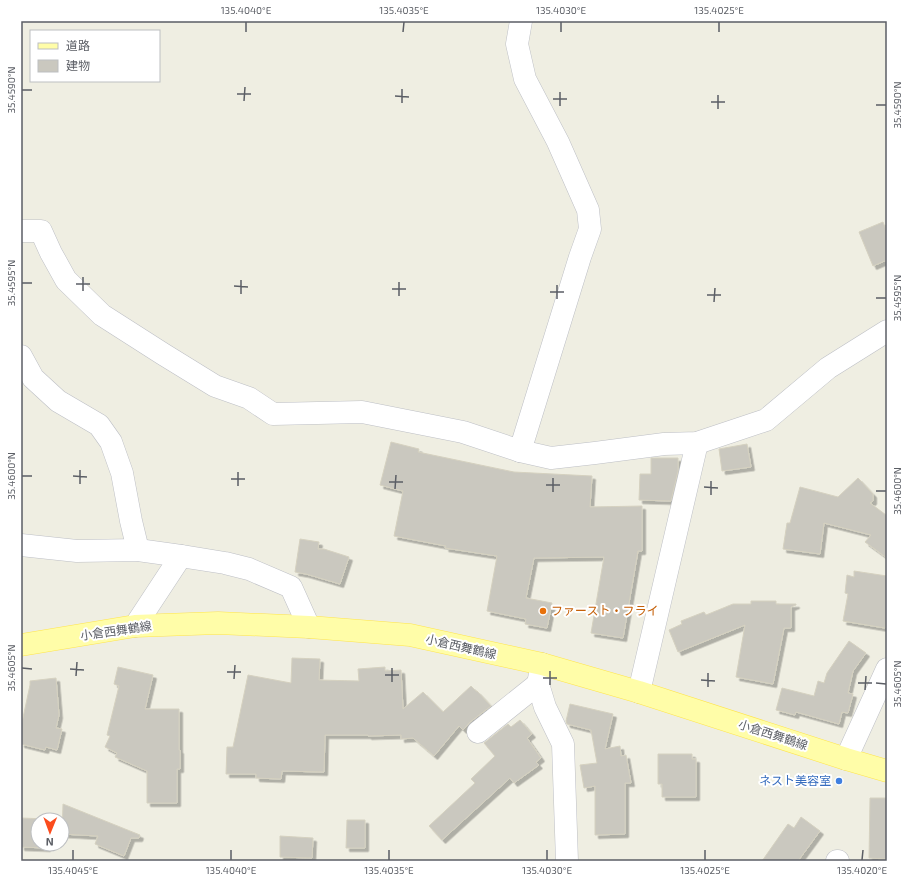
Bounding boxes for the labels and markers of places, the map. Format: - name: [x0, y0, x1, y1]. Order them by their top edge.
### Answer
- place label: ファースト・フライ: [551, 603, 658, 617]
- marker: ファースト・フライ: [538, 606, 548, 616]
- place label: ネスト美容室: [759, 773, 831, 787]
- marker: ネスト美容室: [834, 776, 844, 786]

